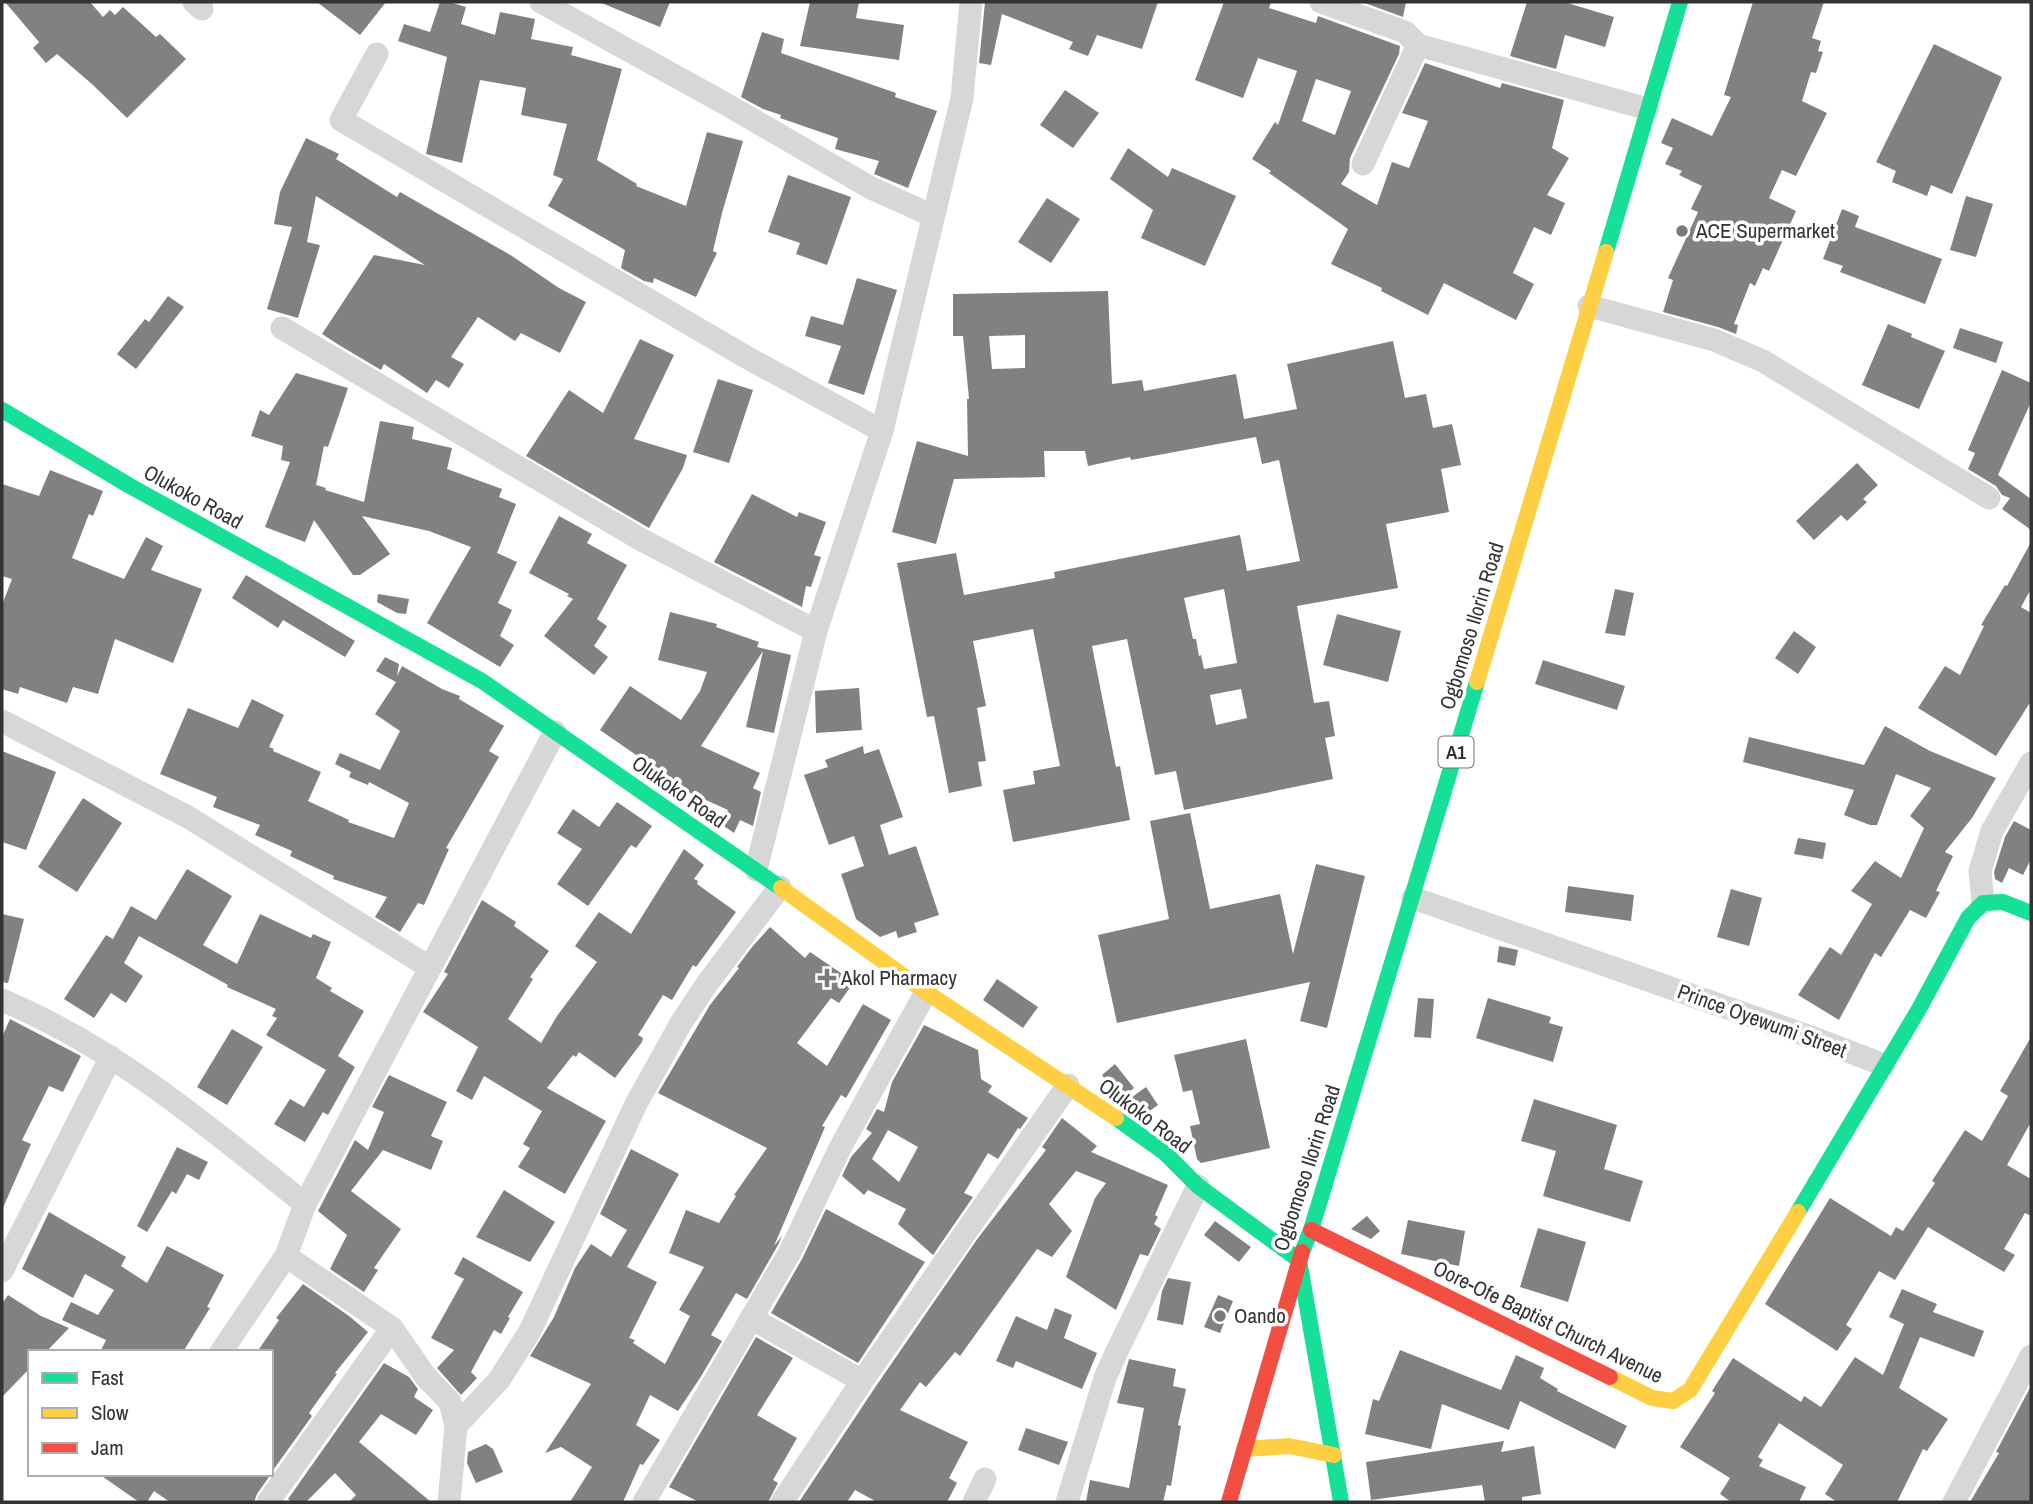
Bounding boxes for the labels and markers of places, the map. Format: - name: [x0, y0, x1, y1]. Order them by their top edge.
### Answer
- place label: ACE Supermarket: [1695, 216, 1835, 245]
- marker: ACE Supermarket: [1674, 223, 1690, 239]
- place label: Akol Pharmacy: [840, 963, 957, 992]
- marker: Akol Pharmacy: [819, 970, 835, 986]
- place label: Oando: [1234, 1301, 1286, 1330]
- marker: Oando: [1212, 1308, 1228, 1324]

